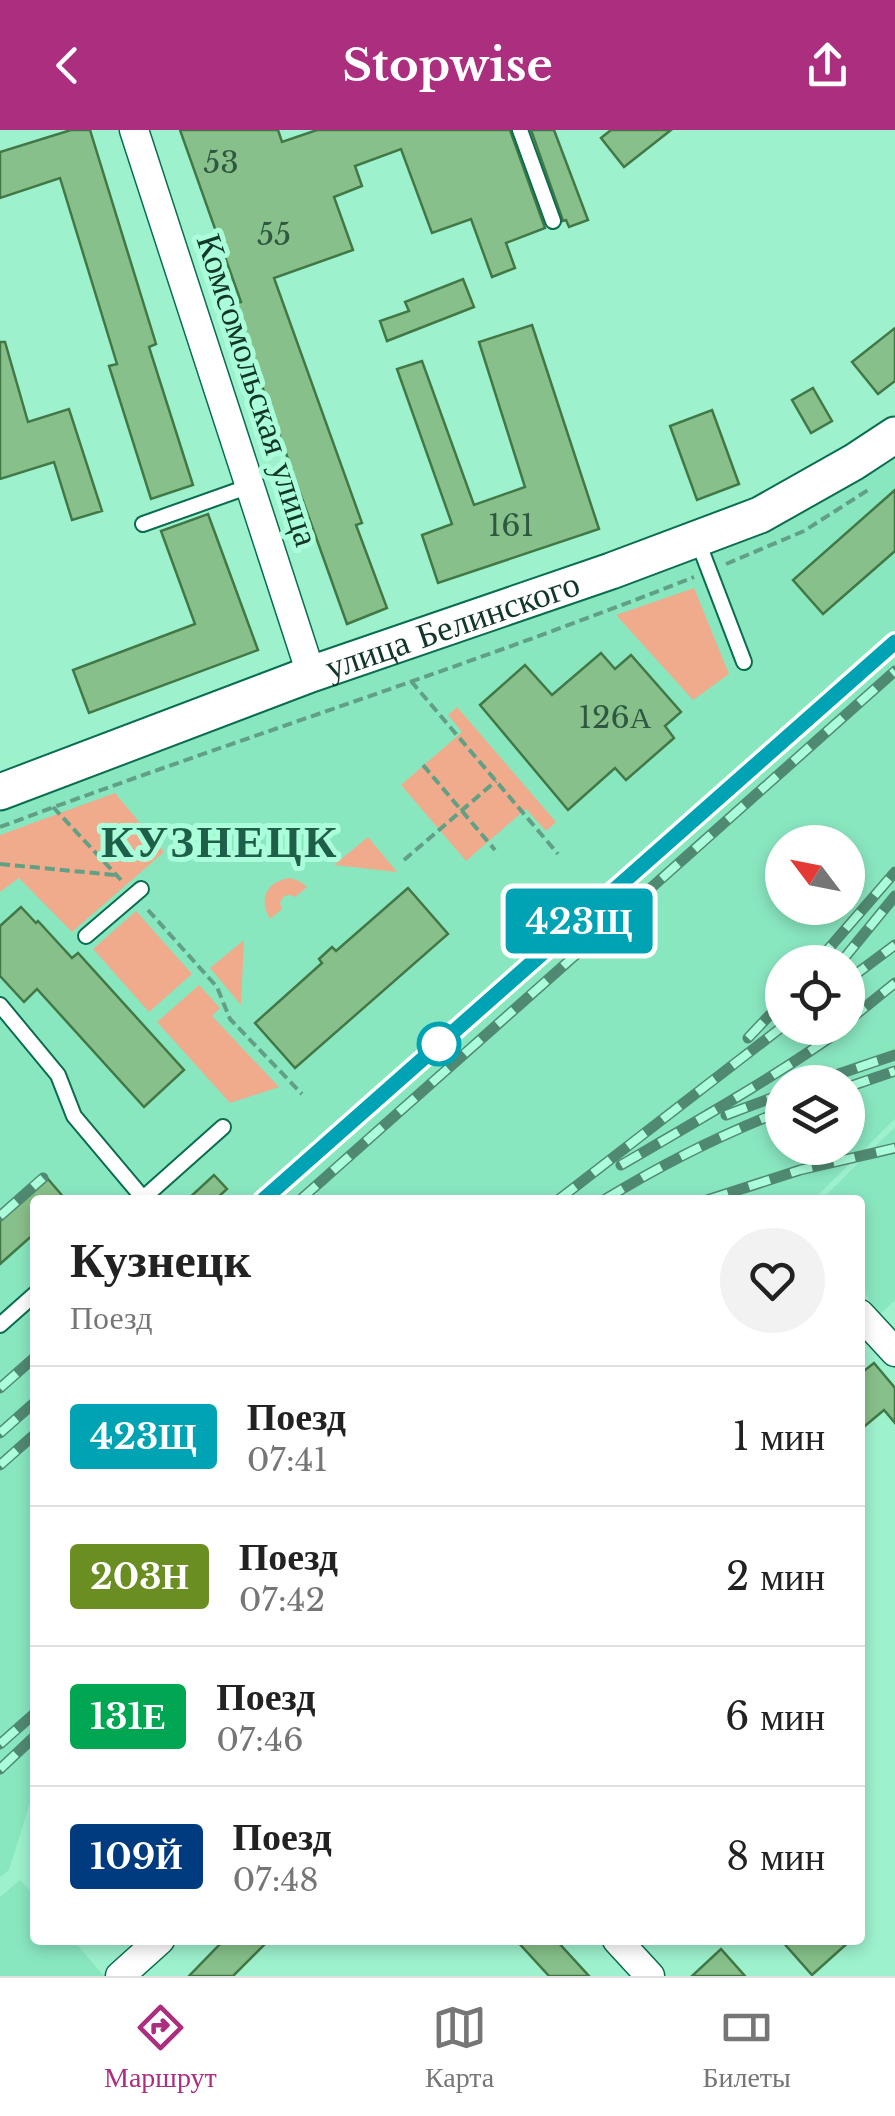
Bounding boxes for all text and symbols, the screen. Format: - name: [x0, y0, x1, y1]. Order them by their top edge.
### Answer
- text: Stopwise: [342, 37, 553, 93]
- icon: back: [40, 38, 95, 93]
- icon: share: [800, 38, 855, 93]
- house number: 53: [203, 144, 239, 181]
- house number: 55: [257, 216, 291, 253]
- street label: Комсомольская улица: [188, 228, 329, 552]
- house number: 161: [488, 507, 534, 544]
- street label: улица Белинского: [319, 561, 585, 689]
- house number: 126А: [579, 699, 652, 736]
- district label: КУЗНЕЦК: [101, 813, 339, 869]
- north arrow: [765, 825, 865, 925]
- map controls: [765, 825, 865, 1165]
- line badge: 423Щ: [509, 888, 649, 954]
- text: 423Щ: [526, 900, 632, 943]
- button: locate: [765, 945, 865, 1045]
- unlabelled marker: [418, 1023, 460, 1065]
- button: layers: [765, 1065, 865, 1165]
- button: heart: [720, 1228, 825, 1333]
- text: Кузнецк: [70, 1230, 251, 1290]
- text: Поезд: [70, 1298, 152, 1338]
- text: Поезд: [247, 1393, 346, 1440]
- text: 1 мин: [732, 1413, 825, 1460]
- text: 423Щ: [90, 1415, 197, 1458]
- text: 07:41: [247, 1440, 328, 1480]
- text: Поезд: [239, 1533, 338, 1580]
- text: 2 мин: [726, 1553, 825, 1600]
- text: 203Н: [90, 1555, 189, 1598]
- text: 07:42: [239, 1580, 325, 1620]
- text: Поезд: [216, 1673, 315, 1720]
- text: 6 мин: [725, 1693, 825, 1740]
- text: 131Е: [90, 1695, 166, 1738]
- text: 07:46: [216, 1720, 304, 1760]
- text: Поезд: [233, 1813, 332, 1860]
- text: 8 мин: [726, 1833, 825, 1880]
- text: 109Й: [90, 1835, 183, 1878]
- text: 07:48: [233, 1860, 319, 1900]
- tab: Маршрут: [104, 2000, 217, 2095]
- tab: Карта: [425, 2000, 494, 2095]
- tab: Билеты: [702, 2000, 791, 2095]

